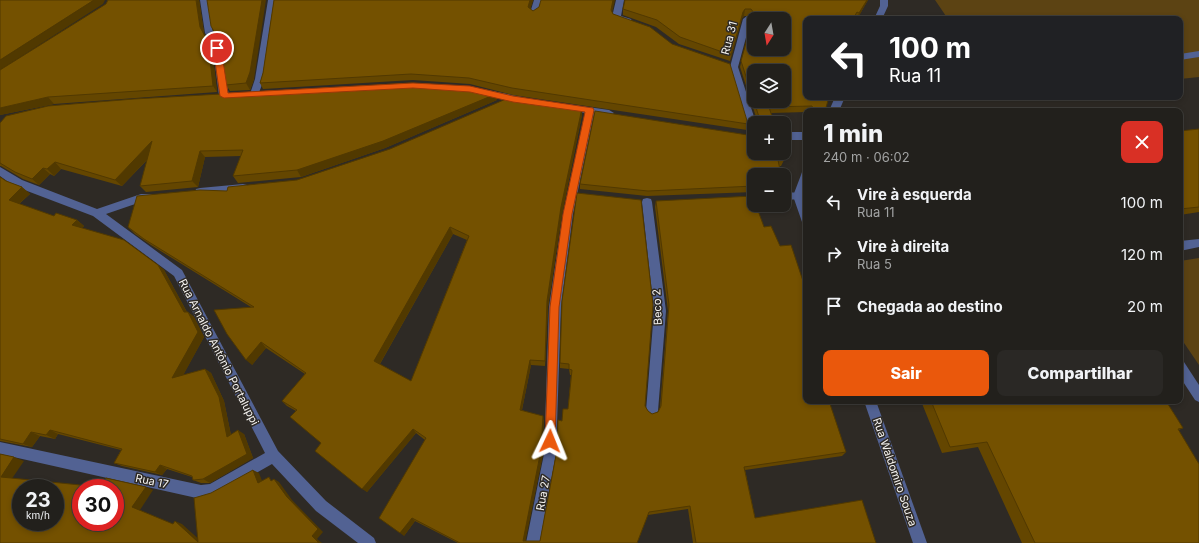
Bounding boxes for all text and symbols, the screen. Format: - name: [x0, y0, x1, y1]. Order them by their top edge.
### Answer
- north arrow: [747, 12, 791, 56]
- map controls: [747, 12, 791, 212]
- street label: Rua 31: [718, 20, 740, 56]
- pin: [200, 31, 234, 65]
- text: 100 m: [889, 31, 971, 65]
- icon: left: [823, 32, 875, 84]
- icon: arrive: [206, 37, 228, 59]
- button: layers: [747, 64, 791, 108]
- text: Rua 11: [889, 65, 941, 86]
- button: +: [747, 116, 791, 160]
- text: 1 min: [823, 119, 883, 148]
- button: close: [1121, 121, 1163, 163]
- text: 240 m · 06:02: [823, 149, 910, 165]
- button: −: [747, 168, 791, 212]
- text: Vire à esquerda: [857, 185, 972, 204]
- icon: left: [823, 191, 845, 213]
- text: 100 m: [1121, 193, 1163, 212]
- text: Rua 11: [857, 204, 895, 220]
- text: Vire à direita: [857, 237, 949, 256]
- icon: right: [823, 243, 845, 265]
- text: 120 m: [1121, 245, 1163, 264]
- text: Rua 5: [857, 256, 892, 272]
- street label: Rua Arnaldo Antônio Portaluppi: [176, 276, 262, 428]
- street label: Beco 2: [649, 289, 665, 325]
- icon: arrive: [823, 295, 845, 317]
- text: Chegada ao destino: [857, 297, 1003, 316]
- text: 20 m: [1127, 297, 1163, 316]
- button: Sair: [823, 350, 989, 396]
- button: Compartilhar: [997, 350, 1163, 396]
- street label: Rua Waldomiro Souza: [870, 416, 920, 528]
- position arrow: [529, 420, 571, 462]
- street label: Rua 17: [134, 471, 170, 491]
- street label: Rua 27: [533, 474, 553, 512]
- speed limit sign: 30: [72, 479, 124, 531]
- text: 23: [25, 488, 51, 512]
- text: km/h: [26, 509, 50, 521]

